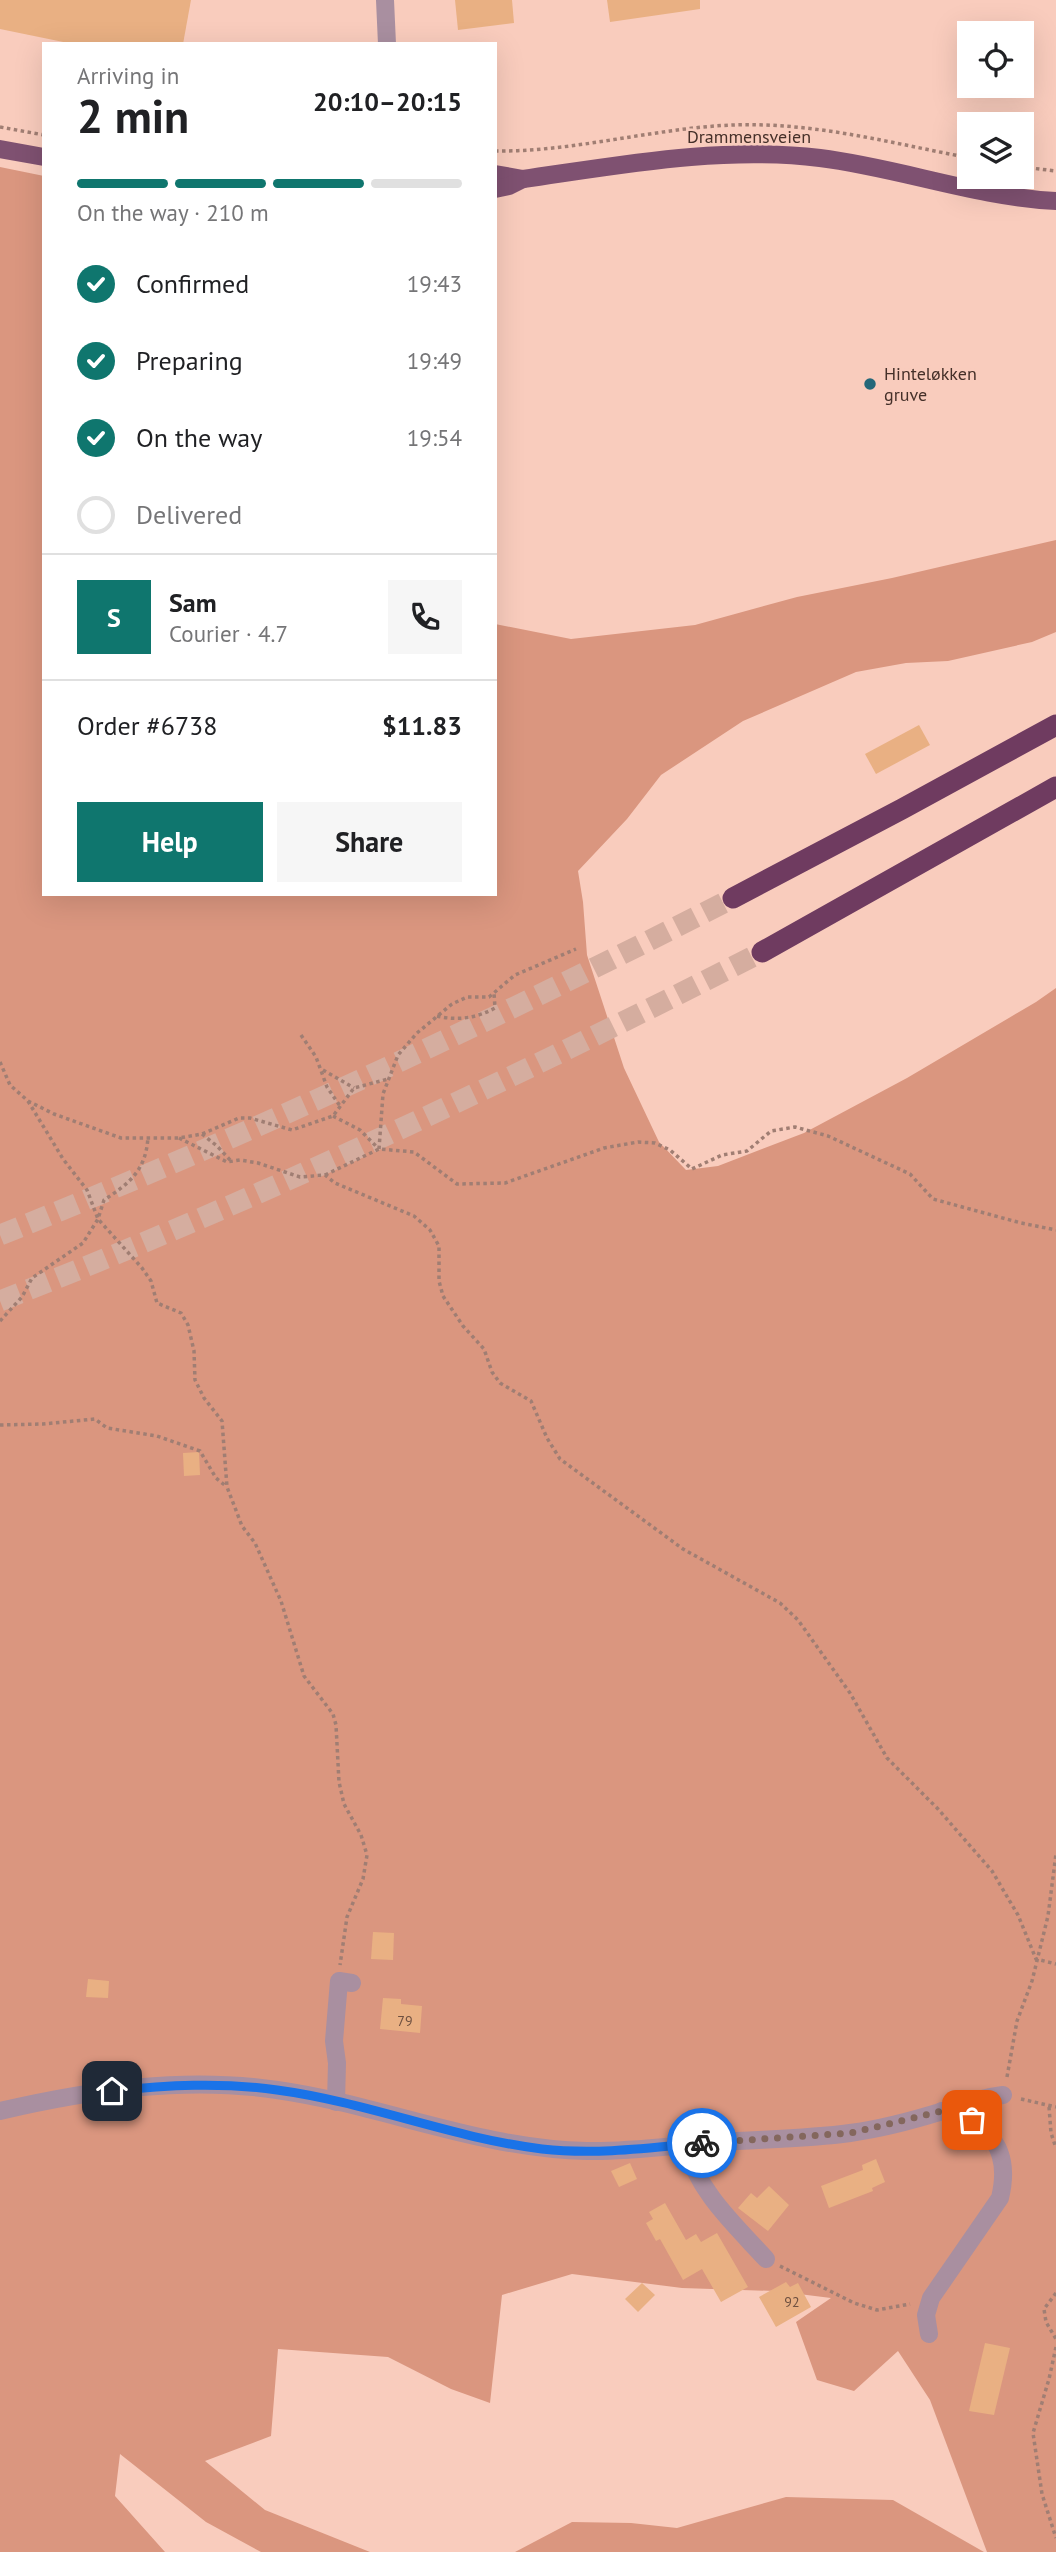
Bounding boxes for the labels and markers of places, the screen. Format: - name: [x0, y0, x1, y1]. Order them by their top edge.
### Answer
- place label: Hinteløkken gruve: [884, 362, 977, 406]
- marker: Hinteløkken gruve: [862, 376, 878, 392]
- pin: [82, 2061, 142, 2121]
- pin: [942, 2090, 1002, 2150]

